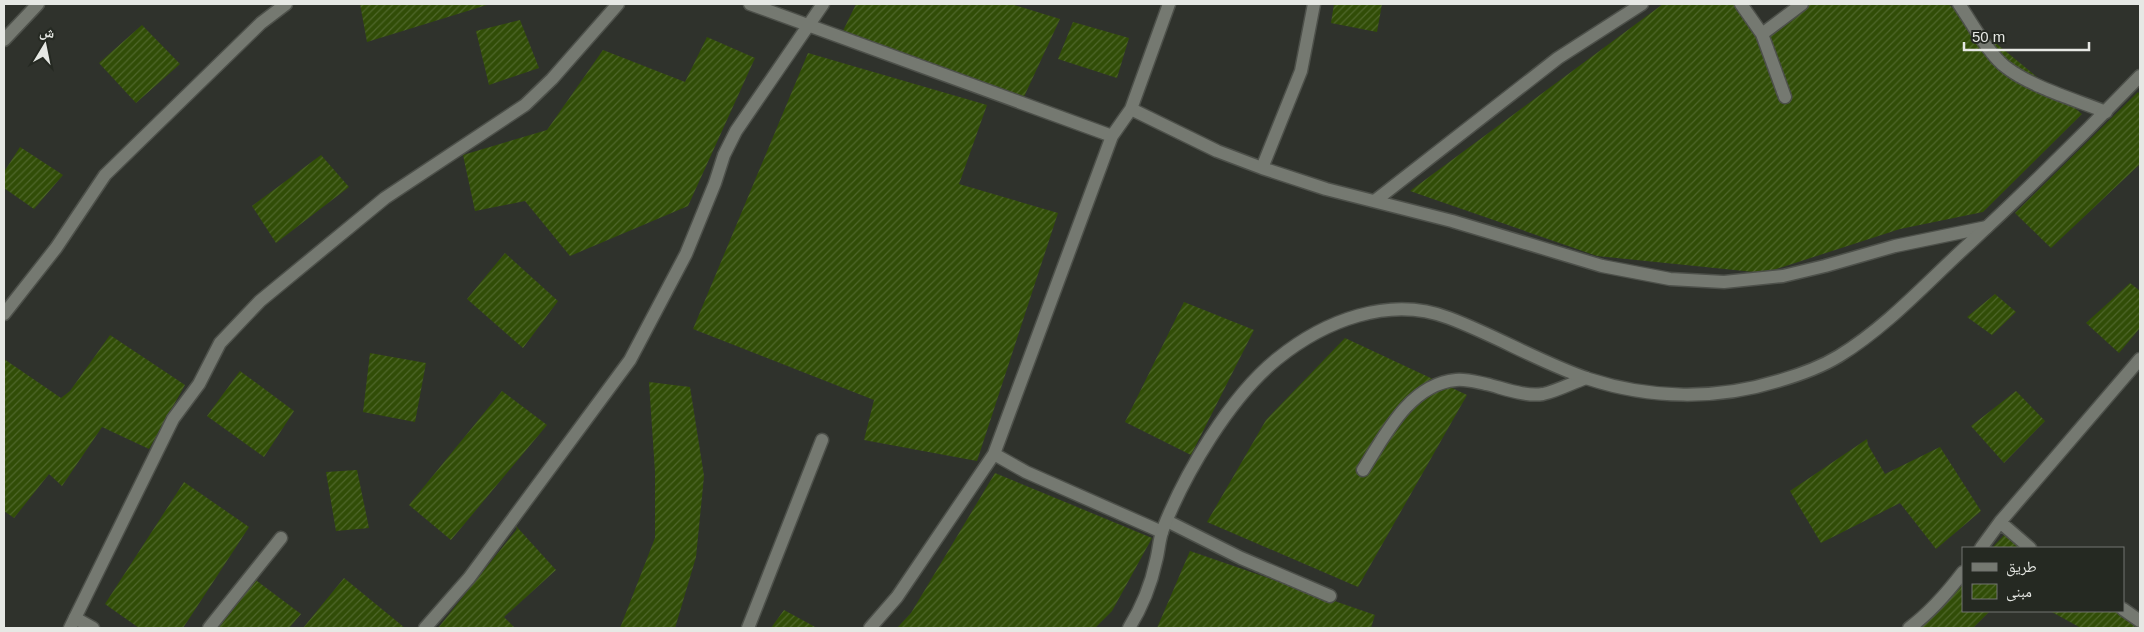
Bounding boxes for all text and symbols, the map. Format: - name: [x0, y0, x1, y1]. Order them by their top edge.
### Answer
- north arrow: [20, 20, 70, 70]
- scale bar: [1964, 20, 2089, 52]
- text: ش: [38, 23, 56, 42]
- text: 50 m: [1972, 28, 2005, 45]
- legend: [1962, 547, 2124, 612]
- text: طريق: [2006, 558, 2037, 577]
- text: مبنى: [2006, 583, 2032, 602]

